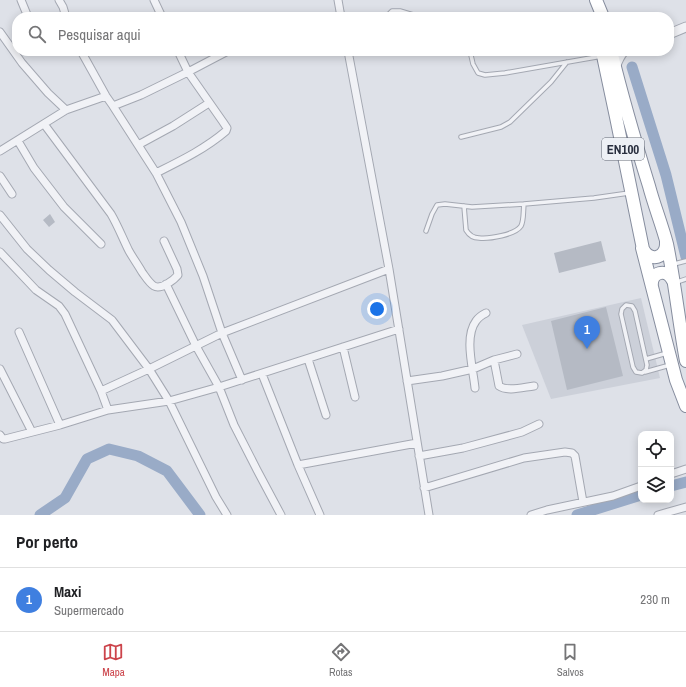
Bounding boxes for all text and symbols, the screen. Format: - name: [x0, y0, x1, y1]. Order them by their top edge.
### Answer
- search box: [12, 12, 674, 56]
- icon: search: [26, 23, 48, 45]
- text: Pesquisar aqui: [58, 24, 141, 45]
- road number: EN100: [602, 138, 644, 160]
- your location: [367, 299, 387, 319]
- pin: 1: [574, 316, 600, 349]
- map controls: [638, 431, 674, 503]
- button: locate: [638, 431, 674, 467]
- button: layers: [638, 467, 674, 503]
- text: Por perto: [16, 530, 78, 553]
- text: Maxi: [54, 581, 81, 602]
- text: 1: [26, 591, 32, 608]
- text: 230 m: [640, 591, 670, 608]
- text: Supermercado: [54, 602, 124, 619]
- tab: Mapa: [102, 641, 125, 679]
- tab: Rotas: [329, 641, 353, 679]
- tab: Salvos: [557, 641, 584, 679]

